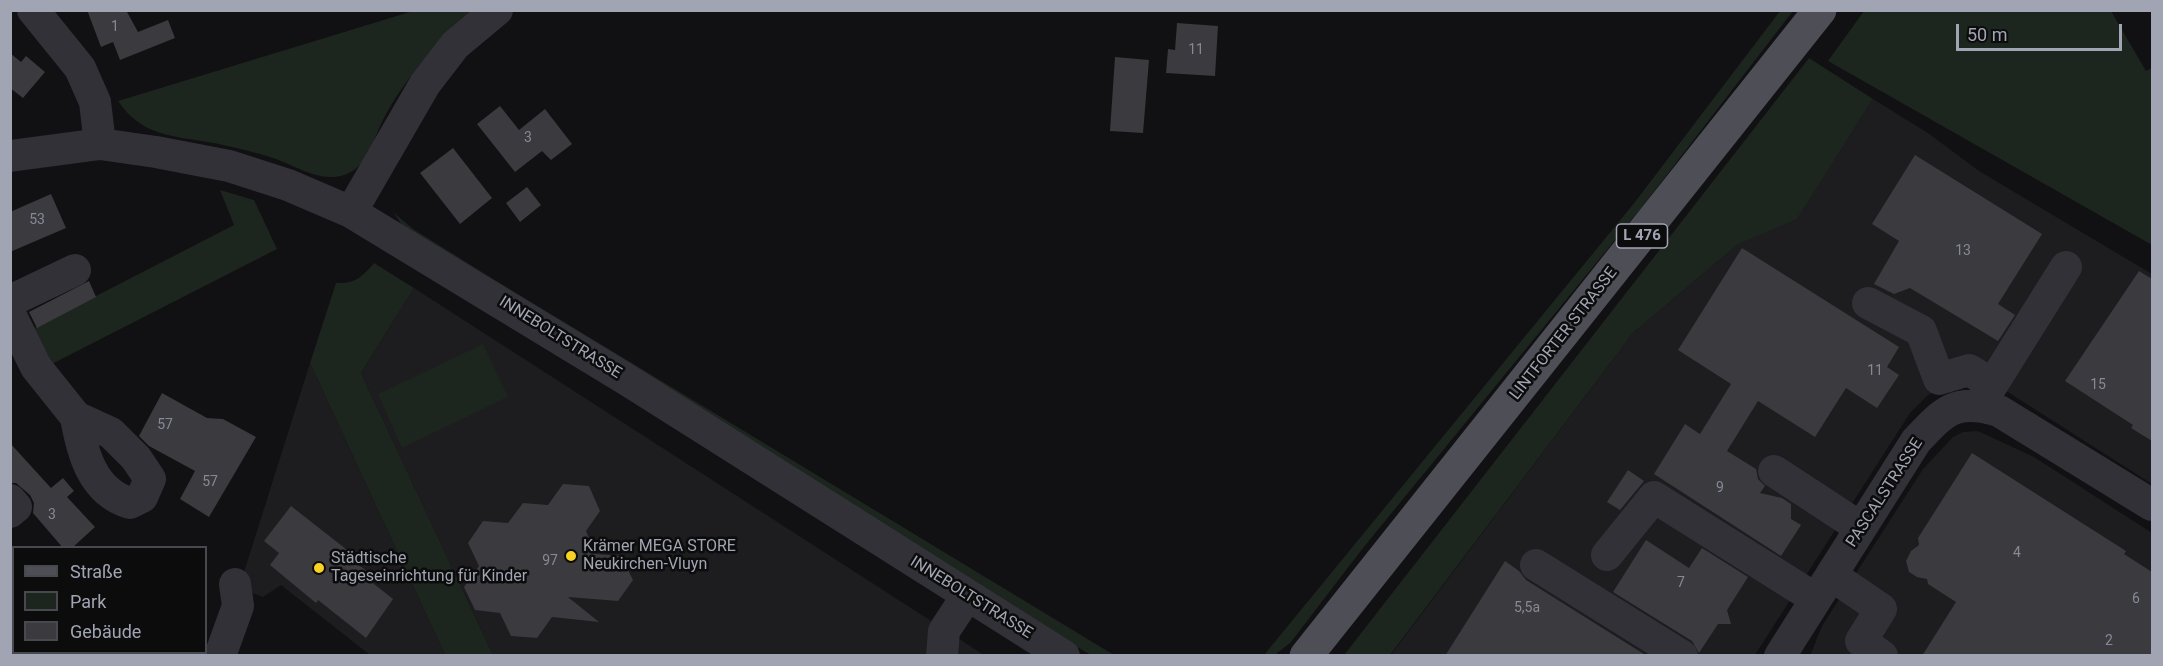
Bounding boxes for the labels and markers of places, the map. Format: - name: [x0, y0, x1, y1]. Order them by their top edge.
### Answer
- place label: Krämer MEGA STORE Neukirchen-Vluyn: [583, 537, 736, 575]
- place label: Städtische Tageseinrichtung für Kinder: [331, 549, 527, 587]
- marker: Krämer MEGA STORE Neukirchen-Vluyn: [564, 549, 578, 563]
- marker: Städtische Tageseinrichtung für Kinder: [312, 561, 326, 575]

